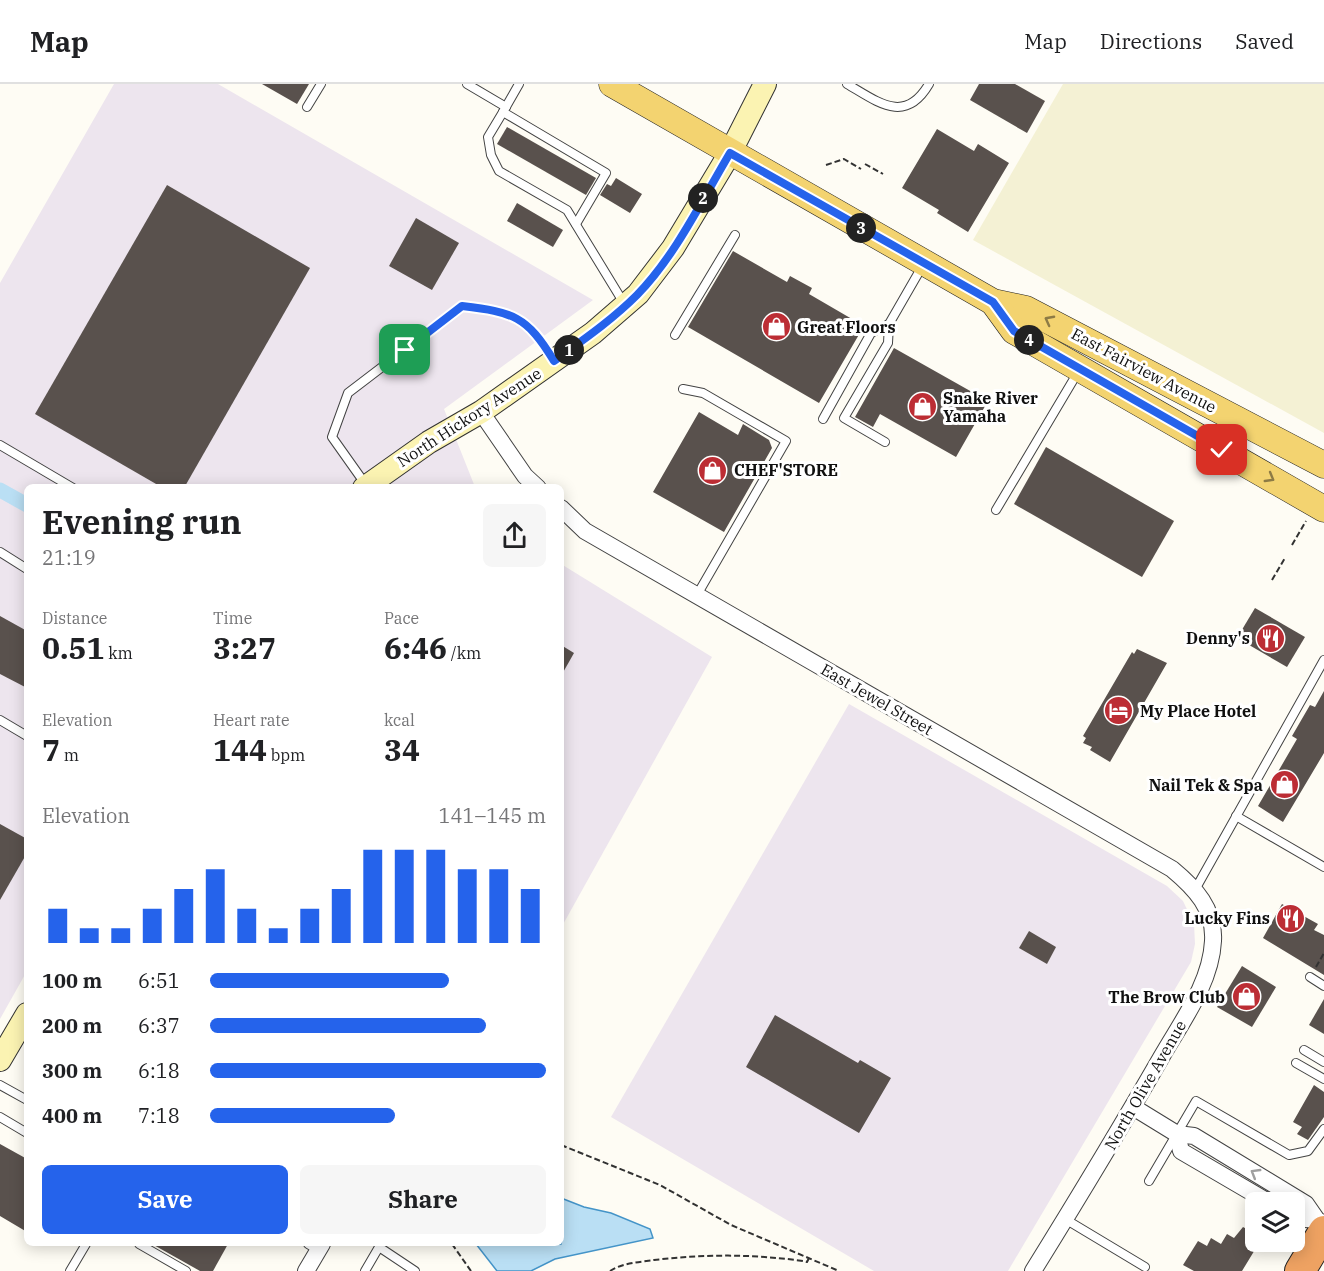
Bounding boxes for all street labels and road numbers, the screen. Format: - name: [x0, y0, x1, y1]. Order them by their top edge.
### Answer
- street label: East Fairview Avenue: [1068, 323, 1220, 417]
- street label: North Hickory Avenue: [393, 363, 545, 471]
- street label: East Jewel Street: [817, 659, 937, 739]
- street label: North Olive Avenue: [1100, 1017, 1190, 1153]

